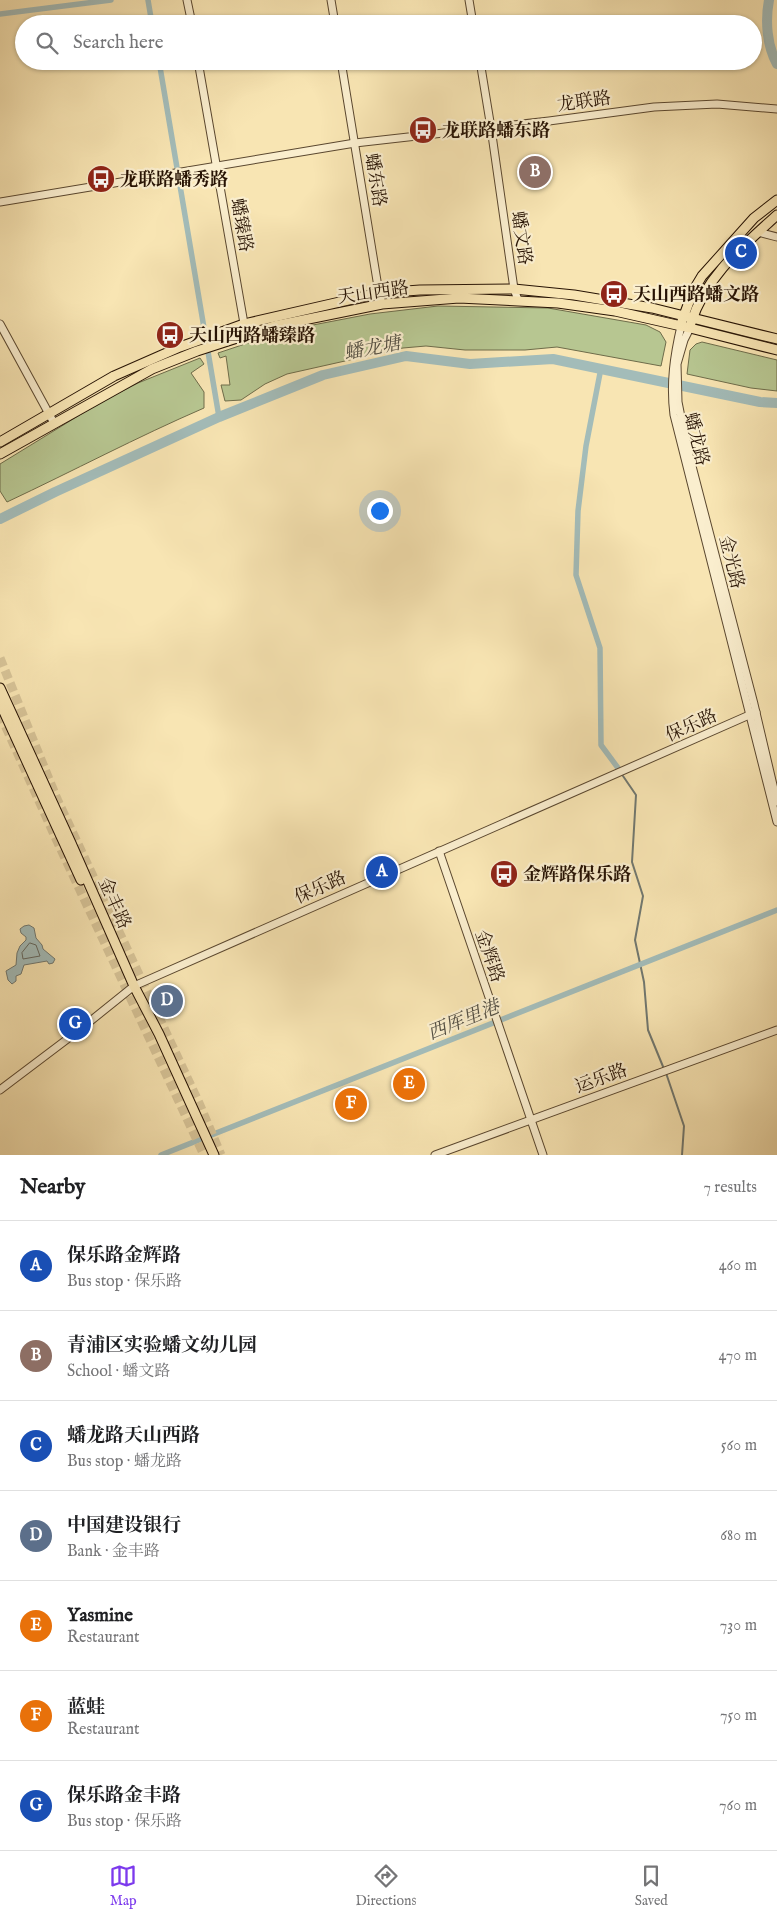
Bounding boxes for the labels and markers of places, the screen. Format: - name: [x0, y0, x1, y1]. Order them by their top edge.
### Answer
- bus stop icon: 龙联路蟠东路: [408, 115, 438, 145]
- place label: 龙联路蟠东路: [442, 120, 550, 143]
- pin: B: [519, 153, 551, 191]
- bus stop icon: 龙联路蟠秀路: [86, 164, 116, 194]
- place label: 龙联路蟠秀路: [120, 169, 228, 192]
- pin: C: [725, 234, 757, 272]
- bus stop icon: 天山西路蟠文路: [599, 279, 629, 309]
- place label: 天山西路蟠文路: [633, 284, 759, 307]
- bus stop icon: 天山西路蟠臻路: [155, 320, 185, 350]
- place label: 天山西路蟠臻路: [189, 325, 315, 348]
- pin: A: [366, 853, 398, 891]
- bus stop icon: 金辉路保乐路: [489, 859, 519, 889]
- place label: 金辉路保乐路: [523, 864, 631, 887]
- pin: D: [151, 982, 183, 1020]
- pin: G: [59, 1005, 91, 1043]
- pin: E: [393, 1065, 425, 1103]
- pin: F: [335, 1085, 367, 1123]

